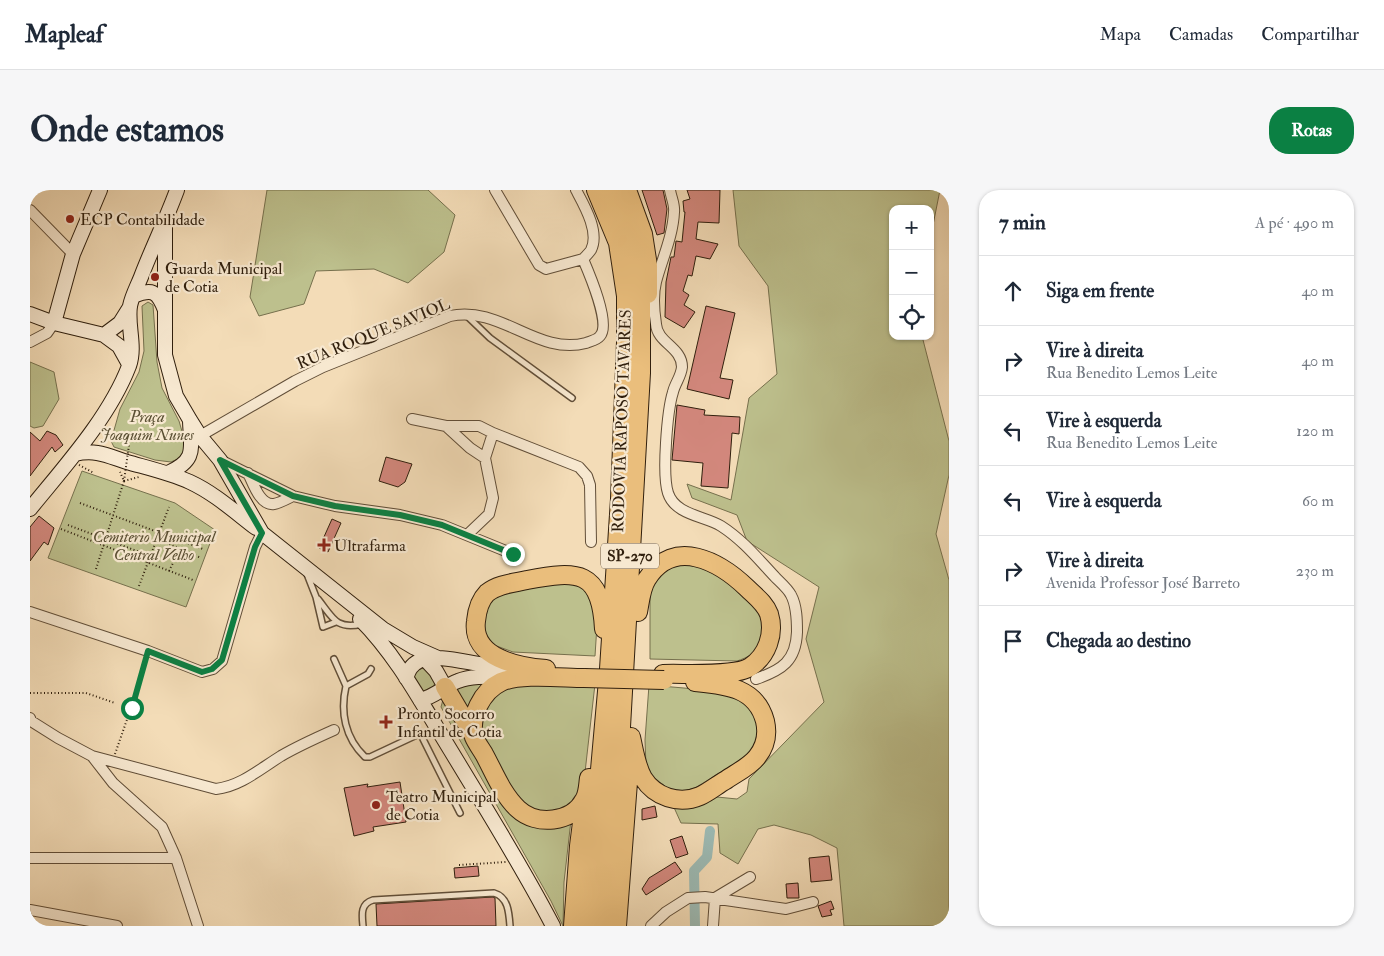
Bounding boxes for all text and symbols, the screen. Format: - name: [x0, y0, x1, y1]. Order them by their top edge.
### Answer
- text: Mapleaf: [25, 19, 104, 50]
- text: Mapa: [1100, 23, 1141, 46]
- text: Camadas: [1169, 23, 1233, 46]
- text: Compartilhar: [1261, 23, 1359, 46]
- button: Rotas: [1269, 107, 1354, 154]
- text: Onde estamos: [30, 108, 224, 152]
- map controls: [889, 205, 934, 340]
- button: +: [889, 205, 934, 250]
- text: 7 min: [999, 209, 1046, 236]
- place label: ECP Contabilidade: [80, 210, 205, 230]
- marker: ECP Contabilidade: [64, 213, 76, 225]
- text: A pé · 490 m: [1255, 213, 1334, 233]
- button: −: [889, 250, 934, 295]
- place label: Guarda Municipal de Cotia: [165, 259, 282, 297]
- marker: Guarda Municipal de Cotia: [149, 271, 161, 283]
- icon: ahead: [999, 277, 1027, 305]
- text: Siga em frente: [1046, 279, 1154, 303]
- text: 40 m: [1301, 281, 1334, 301]
- street label: RUA ROQUE SAVIOL: [294, 294, 453, 374]
- button: locate: [889, 295, 934, 340]
- street label: RODOVIA RAPOSO TAVARES: [608, 309, 636, 533]
- text: Vire à direita: [1046, 339, 1143, 363]
- icon: right: [999, 347, 1027, 375]
- text: 40 m: [1301, 351, 1334, 371]
- text: Rua Benedito Lemos Leite: [1046, 363, 1217, 383]
- park label: Praça Joaquim Nunes: [100, 407, 195, 445]
- text: Vire à esquerda: [1046, 409, 1161, 433]
- icon: left: [999, 417, 1027, 445]
- text: 120 m: [1296, 421, 1334, 441]
- text: Rua Benedito Lemos Leite: [1046, 433, 1217, 453]
- icon: left: [999, 487, 1027, 515]
- text: Vire à esquerda: [1046, 489, 1161, 513]
- text: 60 m: [1302, 491, 1334, 511]
- park label: Cemiterio Municipal Central Velho: [93, 527, 217, 565]
- place label: Ultrafarma: [334, 536, 406, 556]
- marker: Ultrafarma: [318, 539, 330, 551]
- route end: [502, 543, 525, 566]
- road number: SP-270: [601, 544, 659, 568]
- text: Vire à direita: [1046, 549, 1143, 573]
- icon: right: [999, 557, 1027, 585]
- text: 230 m: [1296, 561, 1334, 581]
- text: Avenida Professor José Barreto: [1046, 573, 1240, 593]
- icon: arrive: [999, 627, 1027, 655]
- text: Chegada ao destino: [1046, 629, 1191, 653]
- route start: [121, 697, 144, 720]
- place label: Pronto Socorro Infantil de Cotia: [397, 704, 502, 742]
- marker: Pronto Socorro Infantil de Cotia: [379, 715, 393, 729]
- place label: Teatro Municipal de Cotia: [386, 787, 497, 825]
- marker: Teatro Municipal de Cotia: [370, 799, 382, 811]

